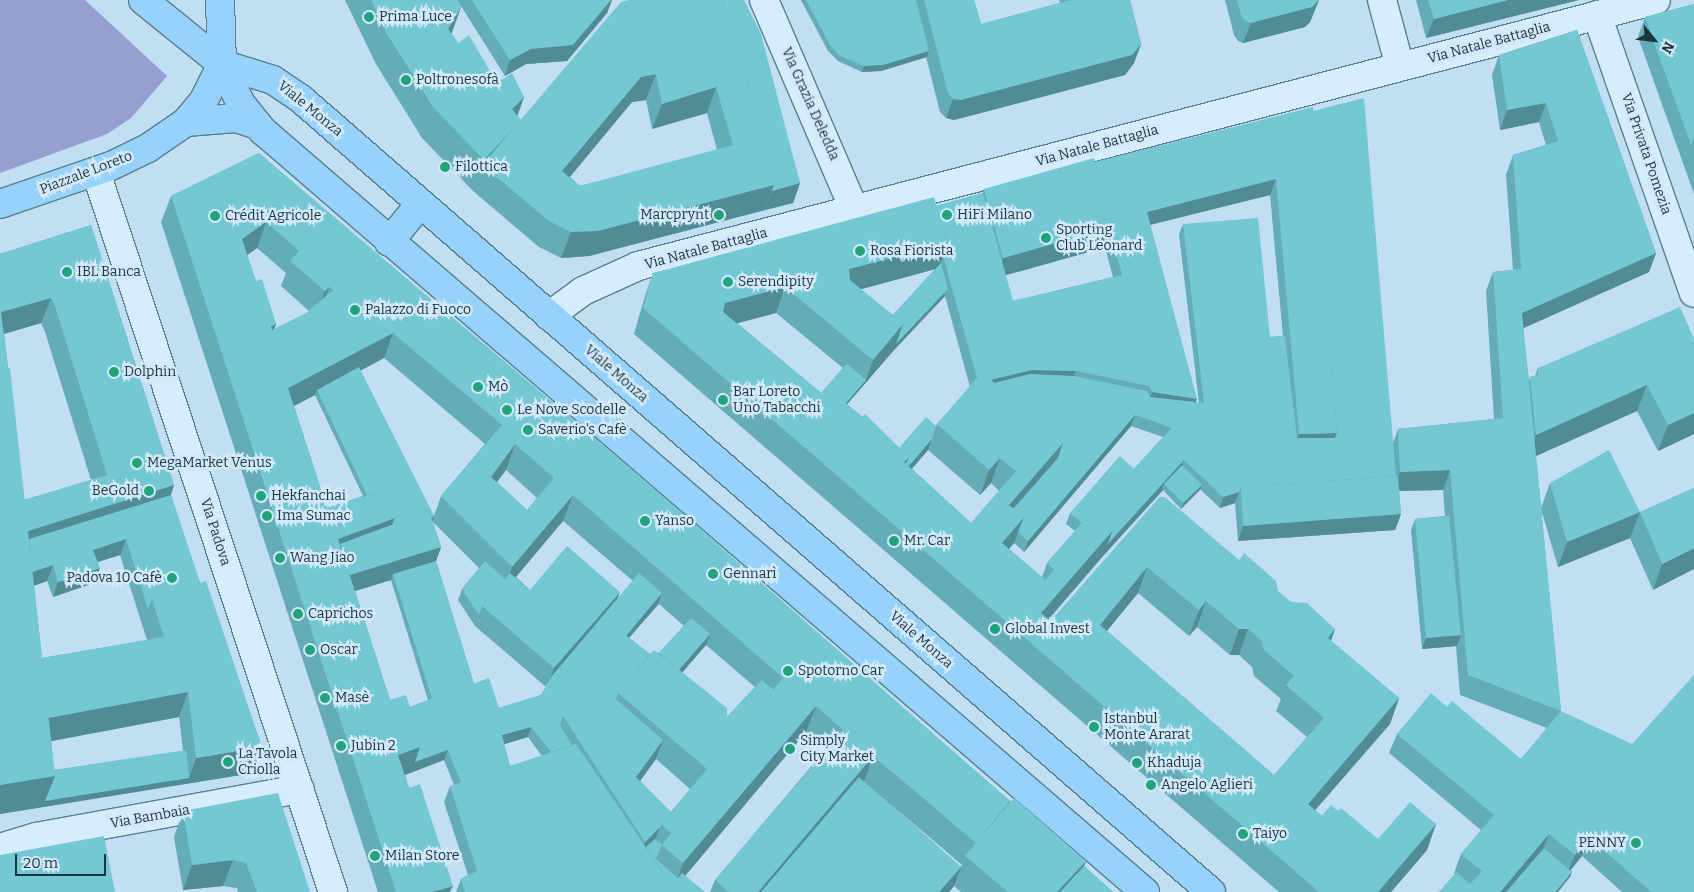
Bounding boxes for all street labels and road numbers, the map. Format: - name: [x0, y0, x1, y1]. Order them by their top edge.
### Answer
- street label: Via Natale Battaglia: [1426, 19, 1552, 67]
- street label: Via Grazia Deledda: [778, 45, 842, 163]
- street label: Viale Monza: [274, 78, 346, 140]
- street label: Via Privata Pomezia: [1617, 91, 1675, 217]
- street label: Via Natale Battaglia: [1034, 122, 1160, 170]
- street label: Piazzale Loreto: [37, 148, 135, 198]
- street label: Via Natale Battaglia: [643, 225, 769, 273]
- street label: Viale Monza: [581, 342, 651, 406]
- street label: Via Padova: [196, 496, 234, 568]
- street label: Viale Monza: [886, 608, 956, 672]
- street label: Via Bambaia: [109, 802, 191, 832]

